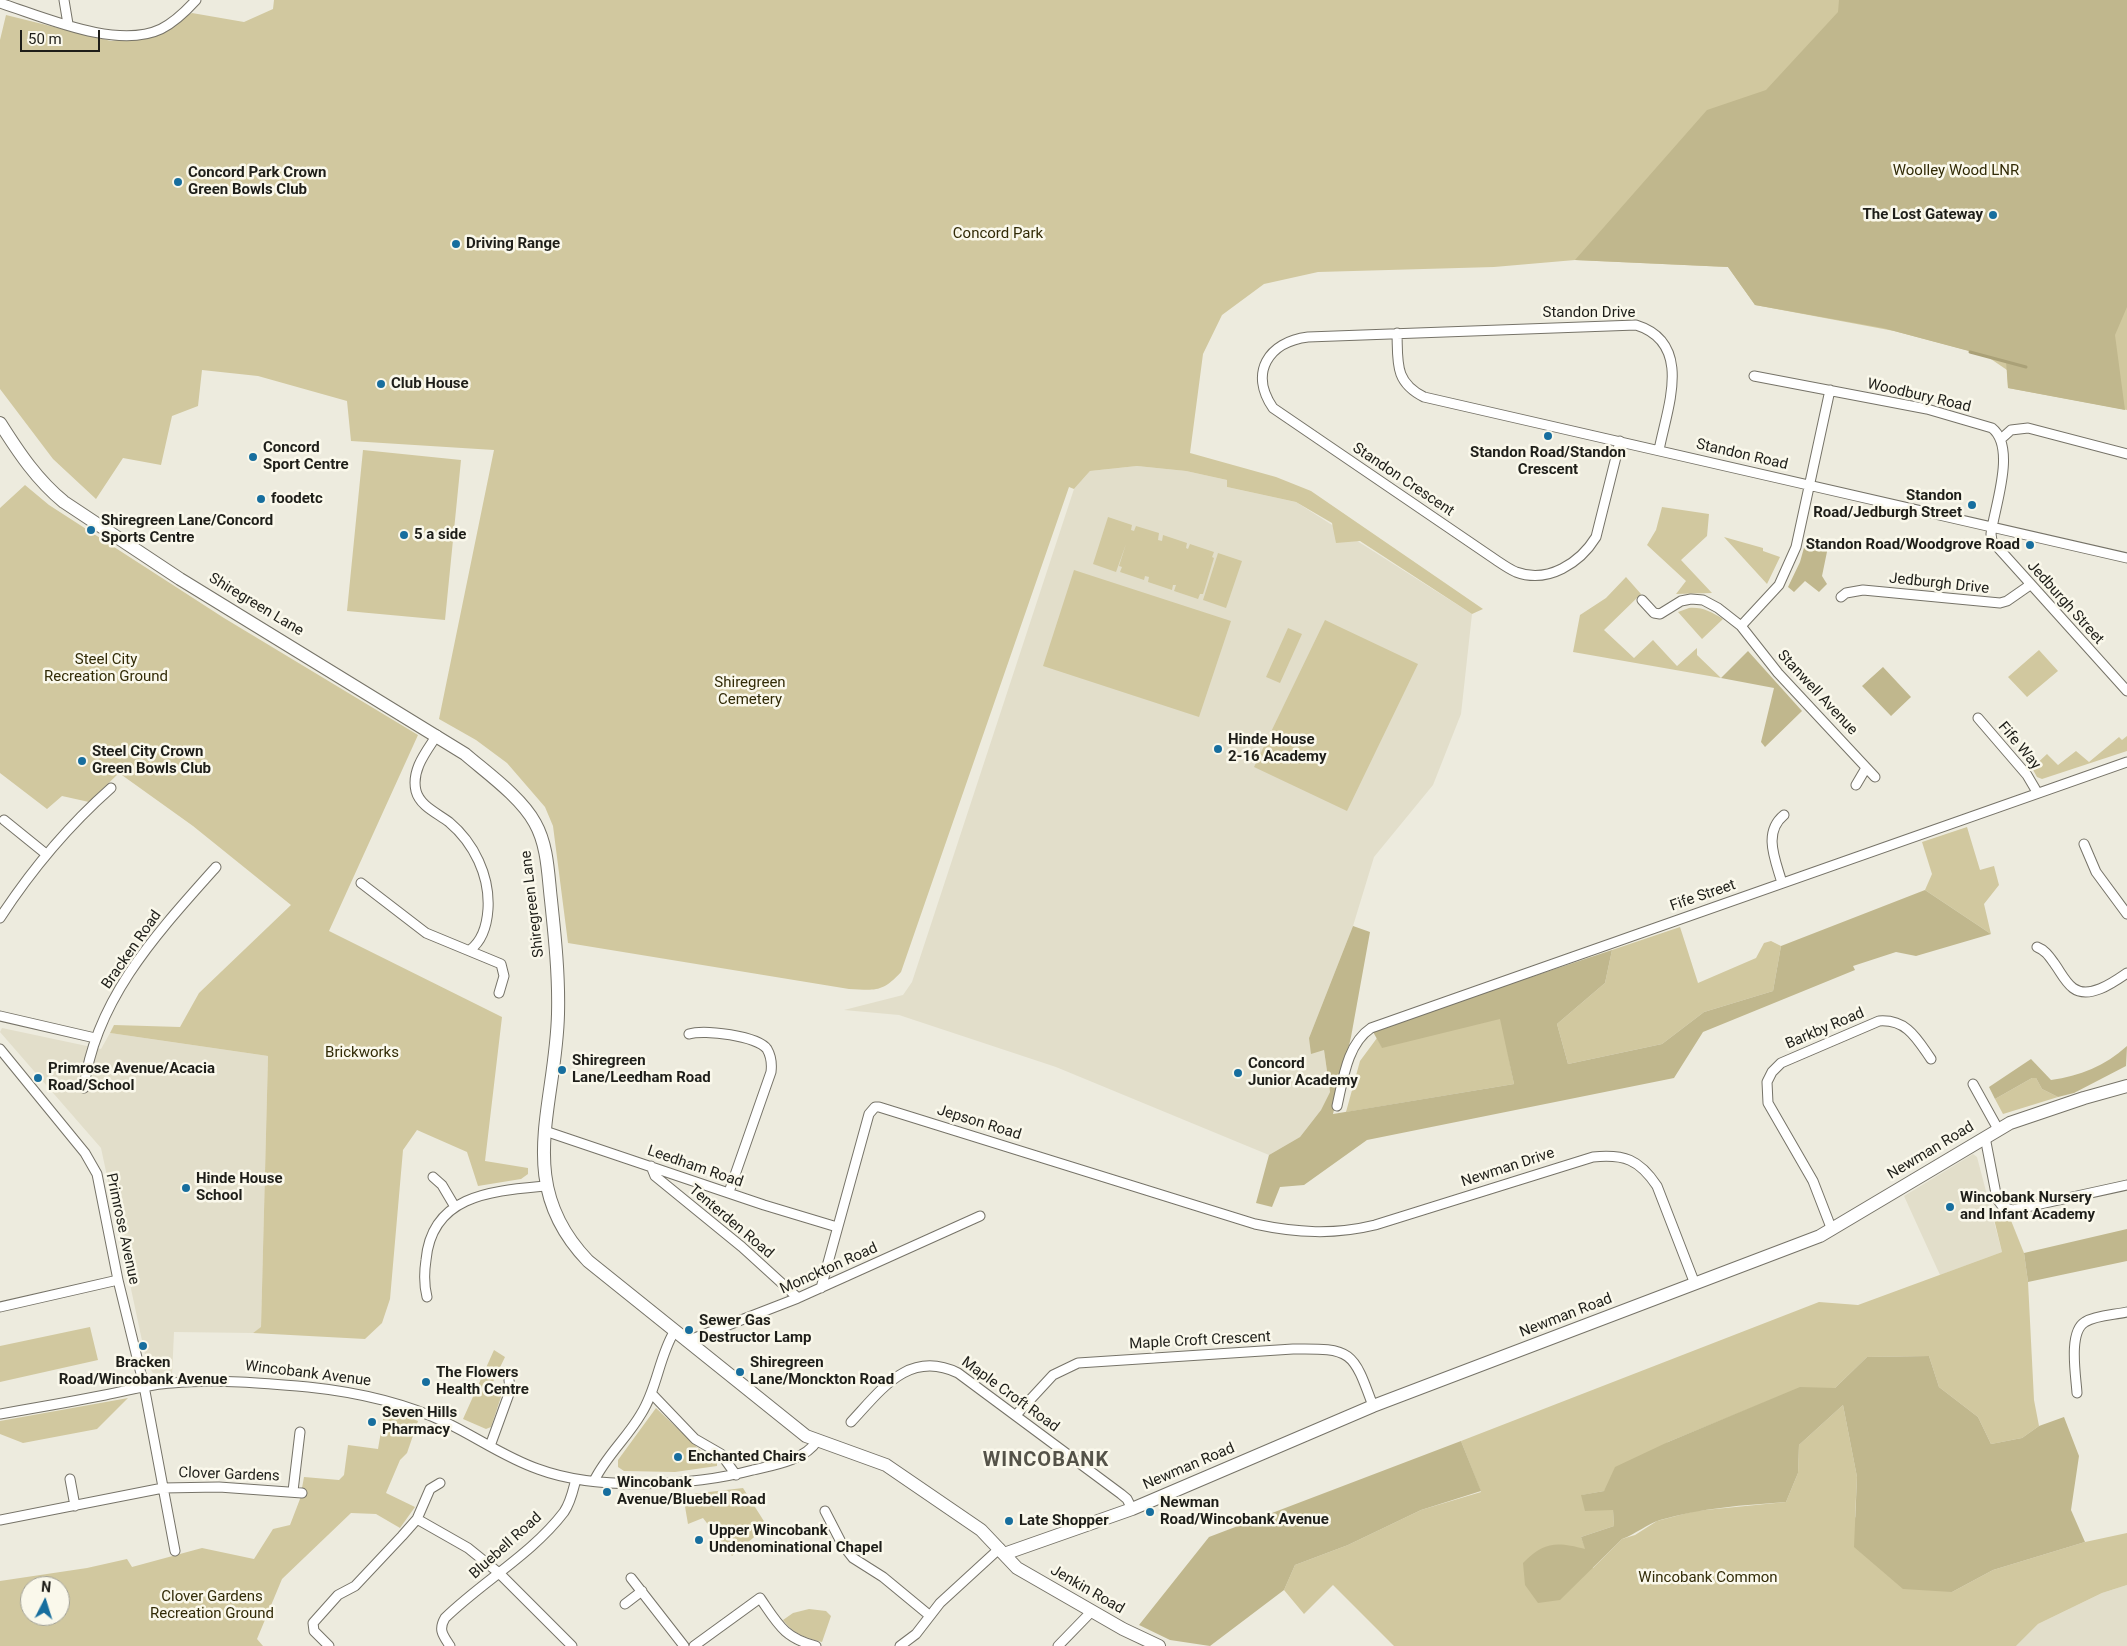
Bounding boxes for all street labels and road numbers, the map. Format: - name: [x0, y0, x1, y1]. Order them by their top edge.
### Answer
- street label: Standon Drive: [1543, 304, 1635, 322]
- street label: Woodbury Road: [1865, 375, 1973, 417]
- street label: Standon Road: [1694, 436, 1790, 474]
- street label: Standon Crescent: [1349, 439, 1457, 521]
- street label: Jedburgh Street: [2023, 557, 2107, 649]
- street label: Shiregreen Lane: [205, 570, 307, 640]
- street label: Jedburgh Drive: [1888, 570, 1990, 598]
- street label: Stanwell Avenue: [1773, 647, 1861, 739]
- street label: Fife Way: [1994, 718, 2044, 774]
- street label: Shiregreen Lane: [518, 850, 548, 958]
- street label: Fife Street: [1668, 876, 1738, 916]
- street label: Bracken Road: [98, 907, 166, 993]
- street label: Barkby Road: [1783, 1004, 1867, 1054]
- street label: Jepson Road: [935, 1102, 1023, 1144]
- street label: Newman Road: [1885, 1118, 1977, 1184]
- street label: Leedham Road: [645, 1142, 745, 1192]
- street label: Newman Drive: [1459, 1144, 1557, 1192]
- street label: Primrose Avenue: [101, 1172, 143, 1286]
- street label: Tenterden Road: [685, 1181, 777, 1263]
- street label: Monckton Road: [777, 1239, 881, 1299]
- street label: Newman Road: [1517, 1290, 1615, 1342]
- street label: Maple Croft Crescent: [1129, 1328, 1271, 1354]
- street label: Maple Croft Road: [958, 1353, 1062, 1437]
- street label: Wincobank Avenue: [244, 1357, 372, 1391]
- street label: Newman Road: [1141, 1440, 1237, 1494]
- street label: Clover Gardens: [178, 1464, 280, 1486]
- street label: Bluebell Road: [466, 1509, 546, 1583]
- street label: Jenkin Road: [1047, 1562, 1127, 1618]

